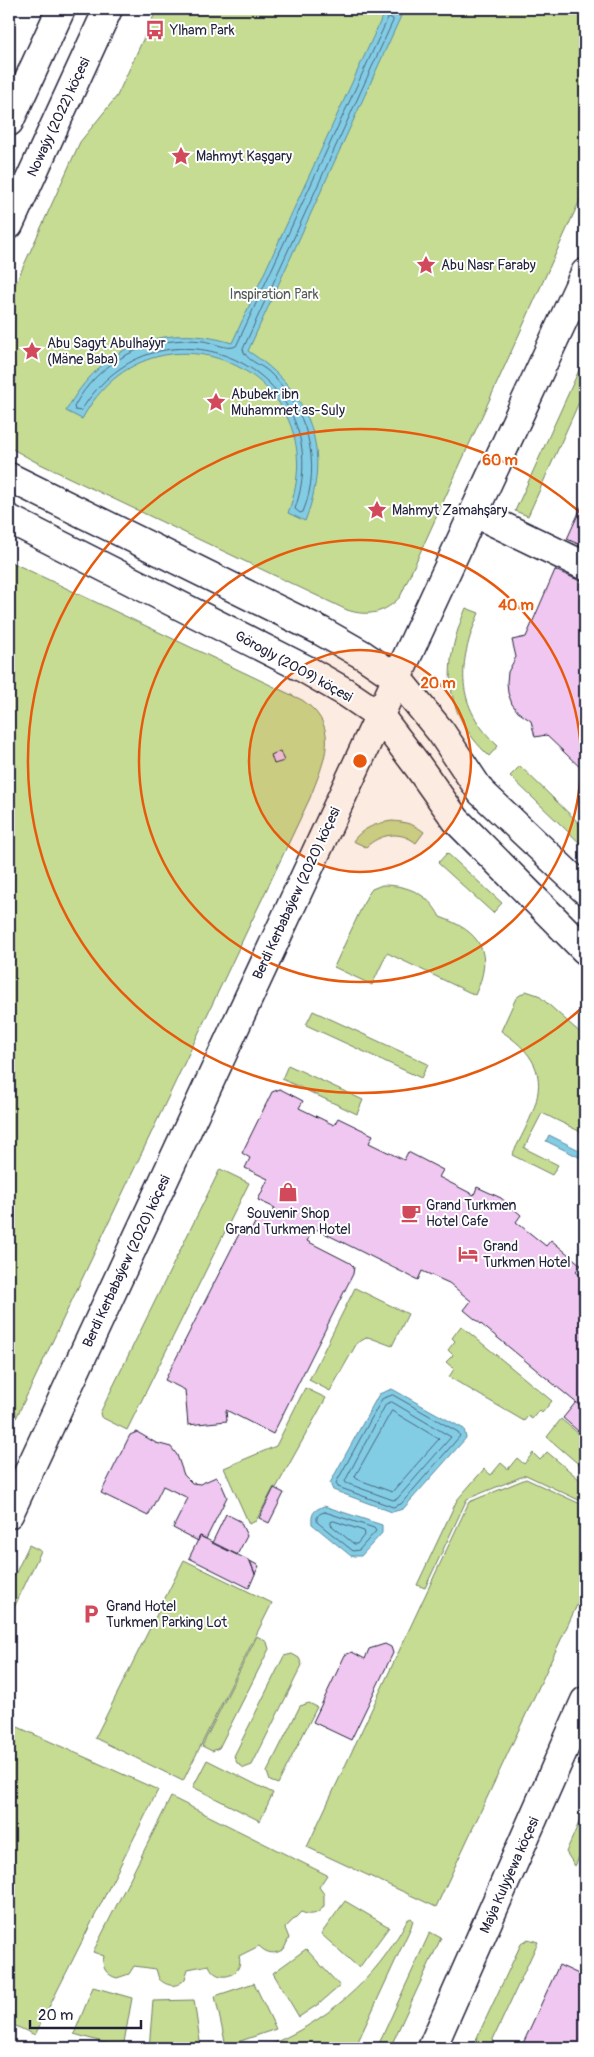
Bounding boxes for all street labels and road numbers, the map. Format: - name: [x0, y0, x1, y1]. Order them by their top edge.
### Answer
- street label: Nowaýy (2022) köçesi: [23, 54, 94, 180]
- street label: Görogly (2009) köçesi: [232, 627, 356, 706]
- street label: Berdi Kerbabaýew (2020) köçesi: [249, 804, 344, 982]
- street label: Berdi Kerbabaýew (2020) köçesi: [79, 1172, 174, 1350]
- street label: Maýa Kulyýewa köçesi: [476, 1814, 543, 1936]

